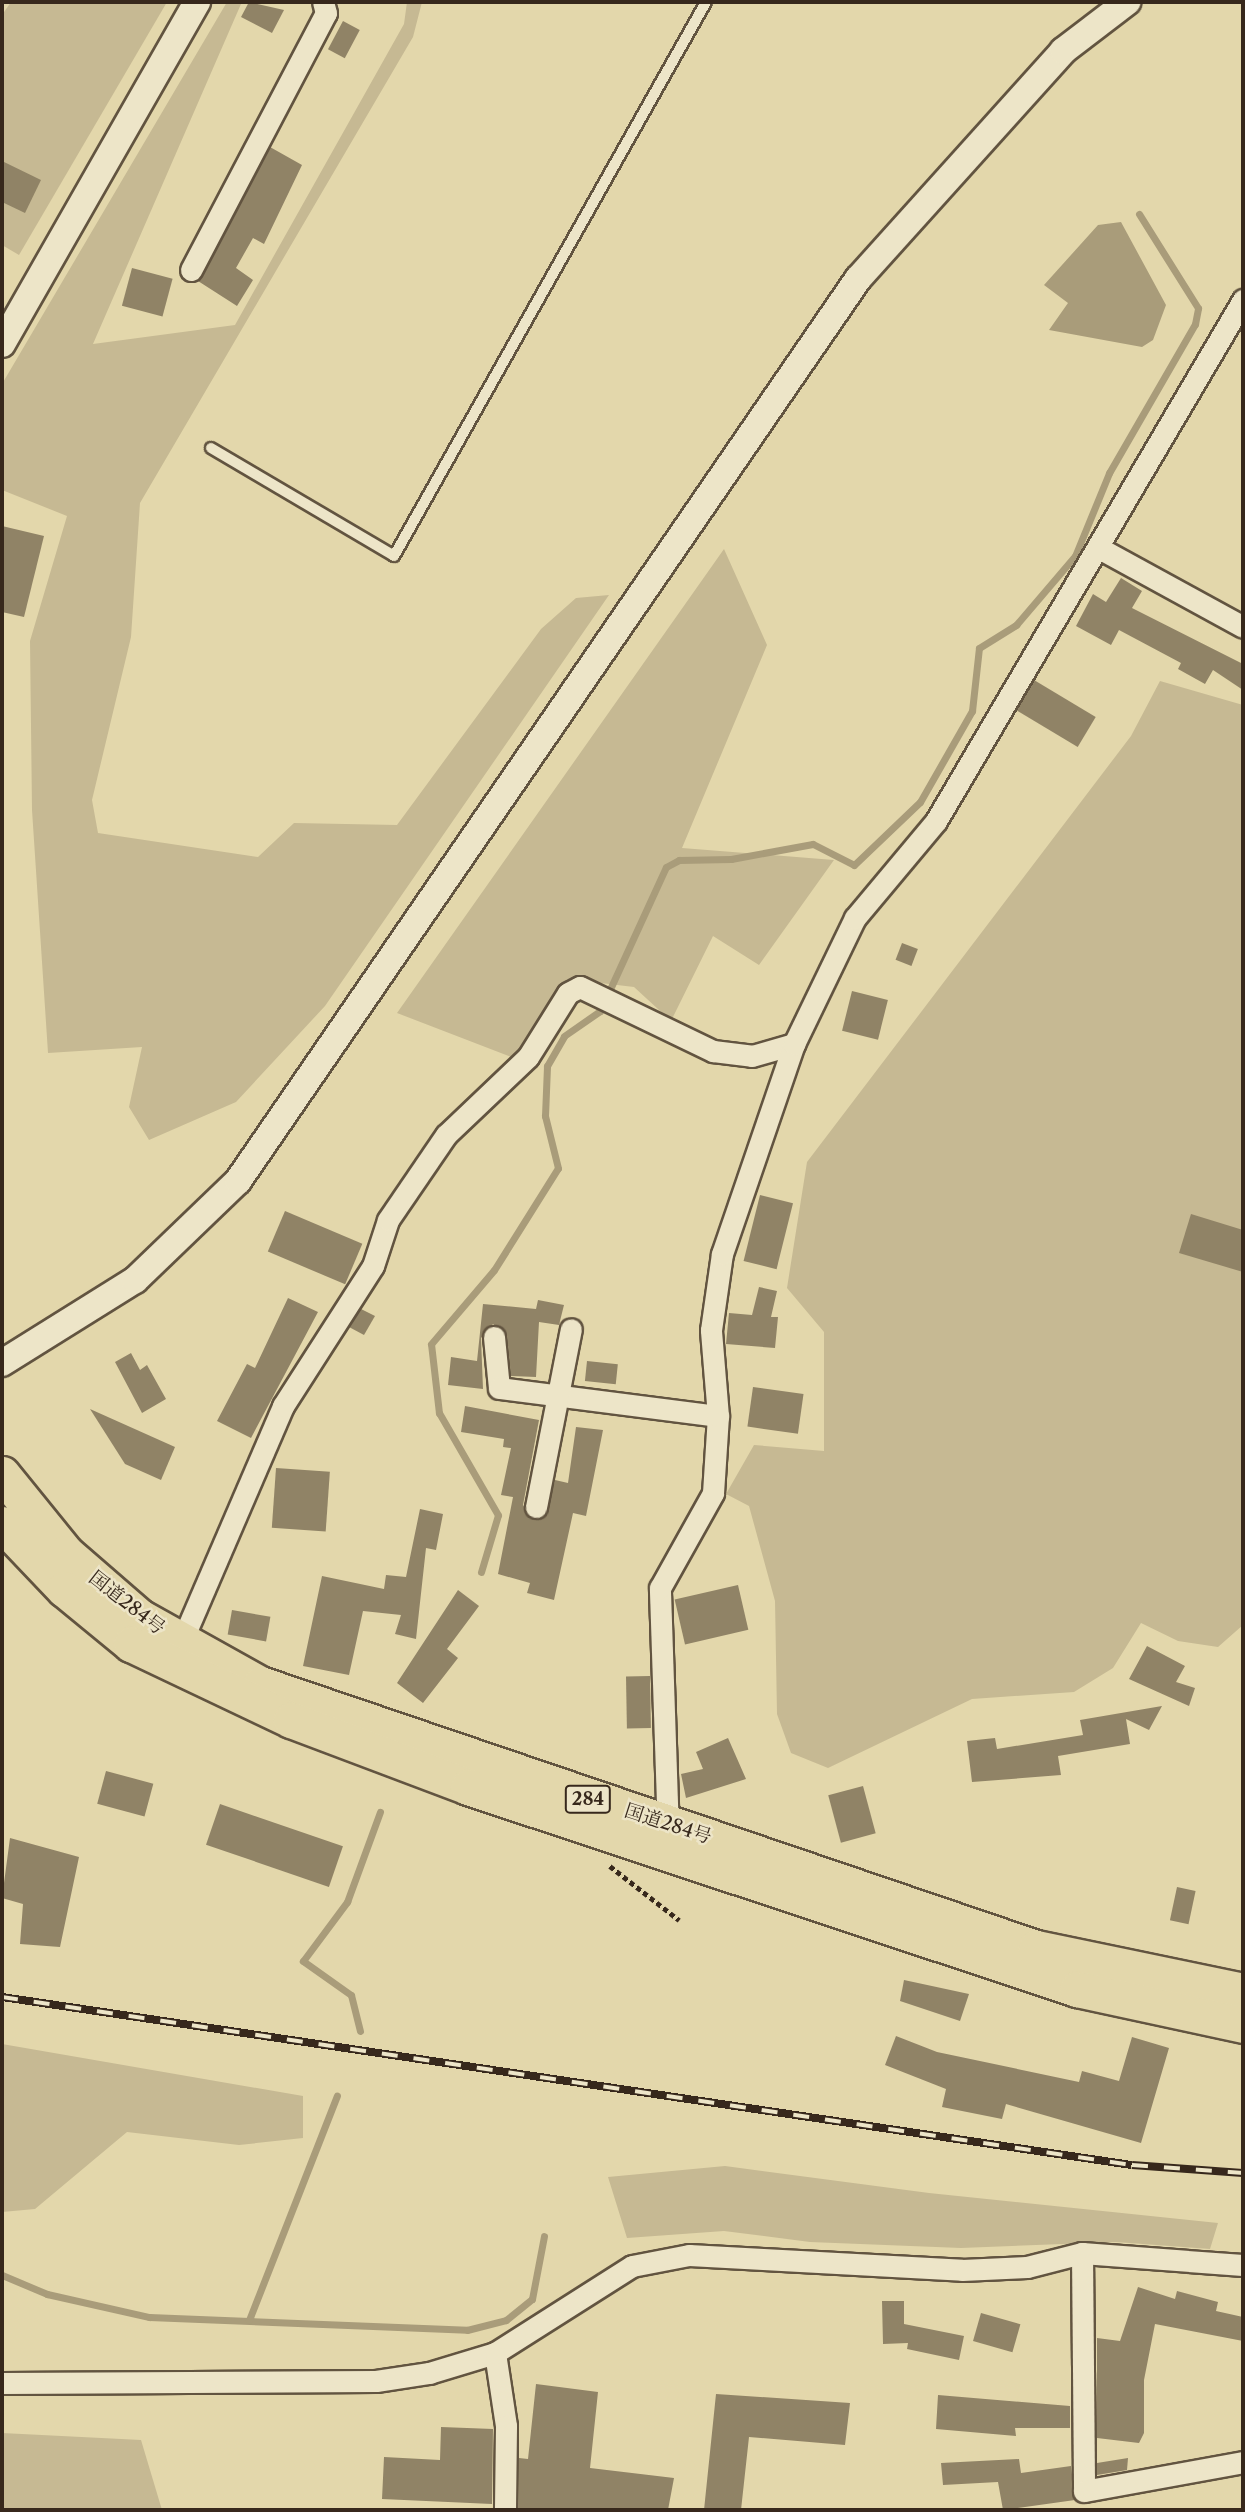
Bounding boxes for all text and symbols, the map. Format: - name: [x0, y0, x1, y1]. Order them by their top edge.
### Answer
- street label: 国道284号: [84, 1566, 170, 1640]
- road number: 284: [564, 1784, 612, 1814]
- street label: 国道284号: [622, 1799, 714, 1849]

